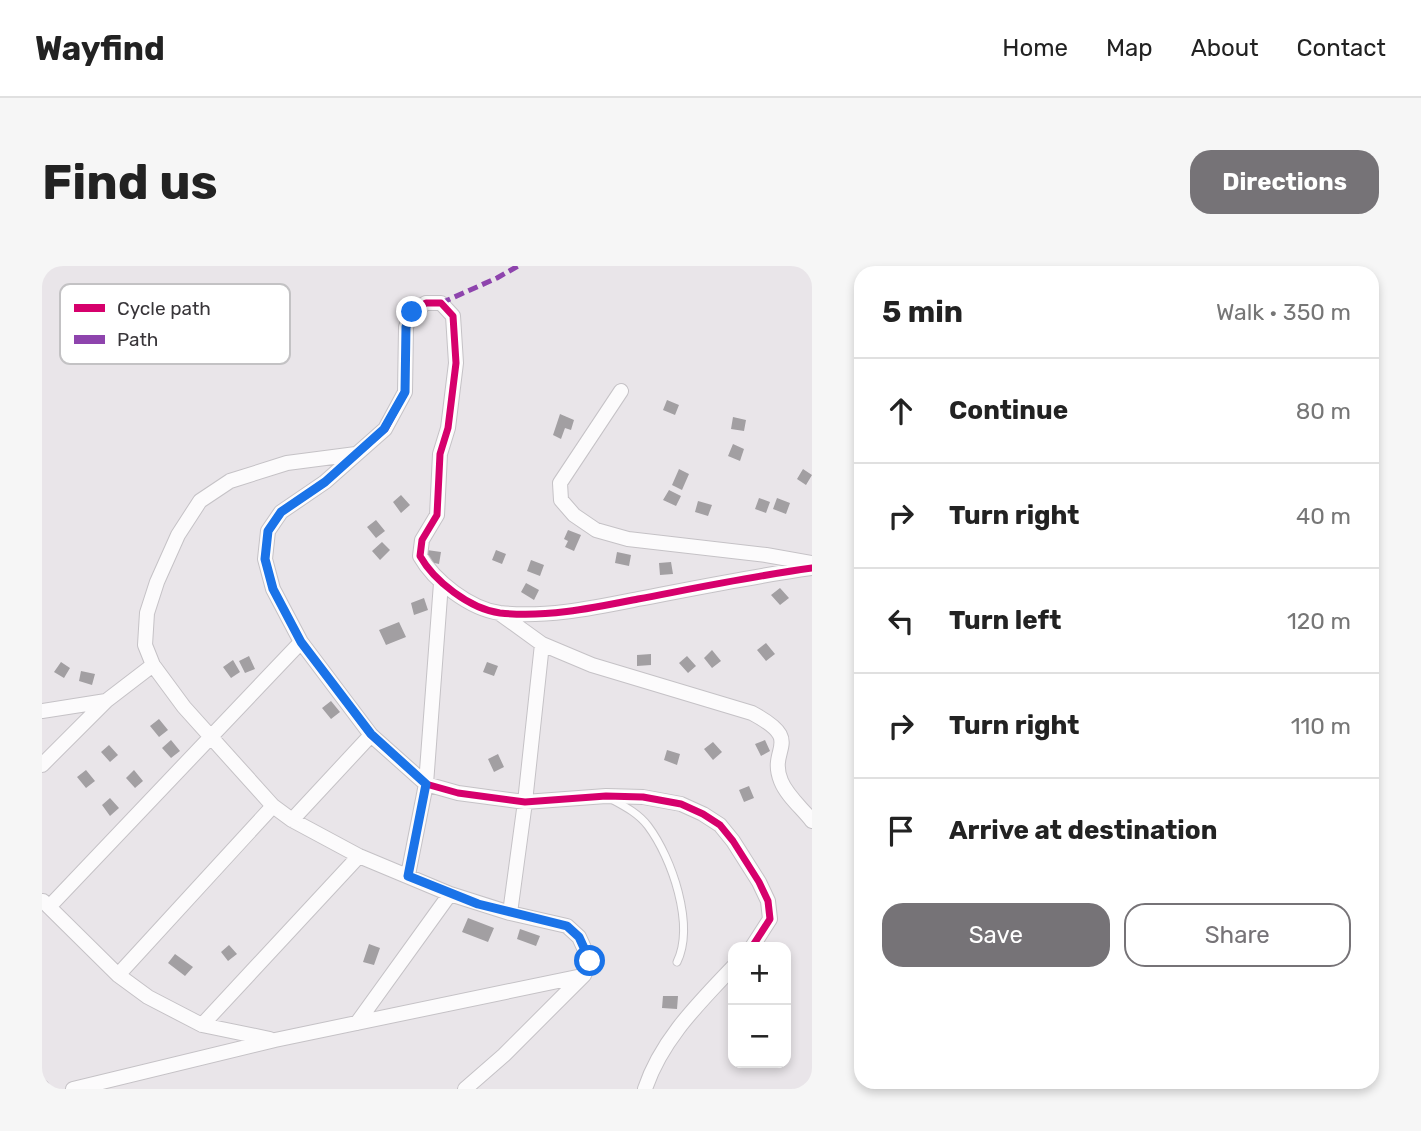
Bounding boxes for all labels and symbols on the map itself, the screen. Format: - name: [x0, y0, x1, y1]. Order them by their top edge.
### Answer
- legend: [60, 284, 290, 364]
- route end: [396, 296, 427, 327]
- text: Cycle path: [117, 297, 211, 320]
- text: Path: [117, 328, 158, 351]
- route start: [574, 945, 605, 976]

